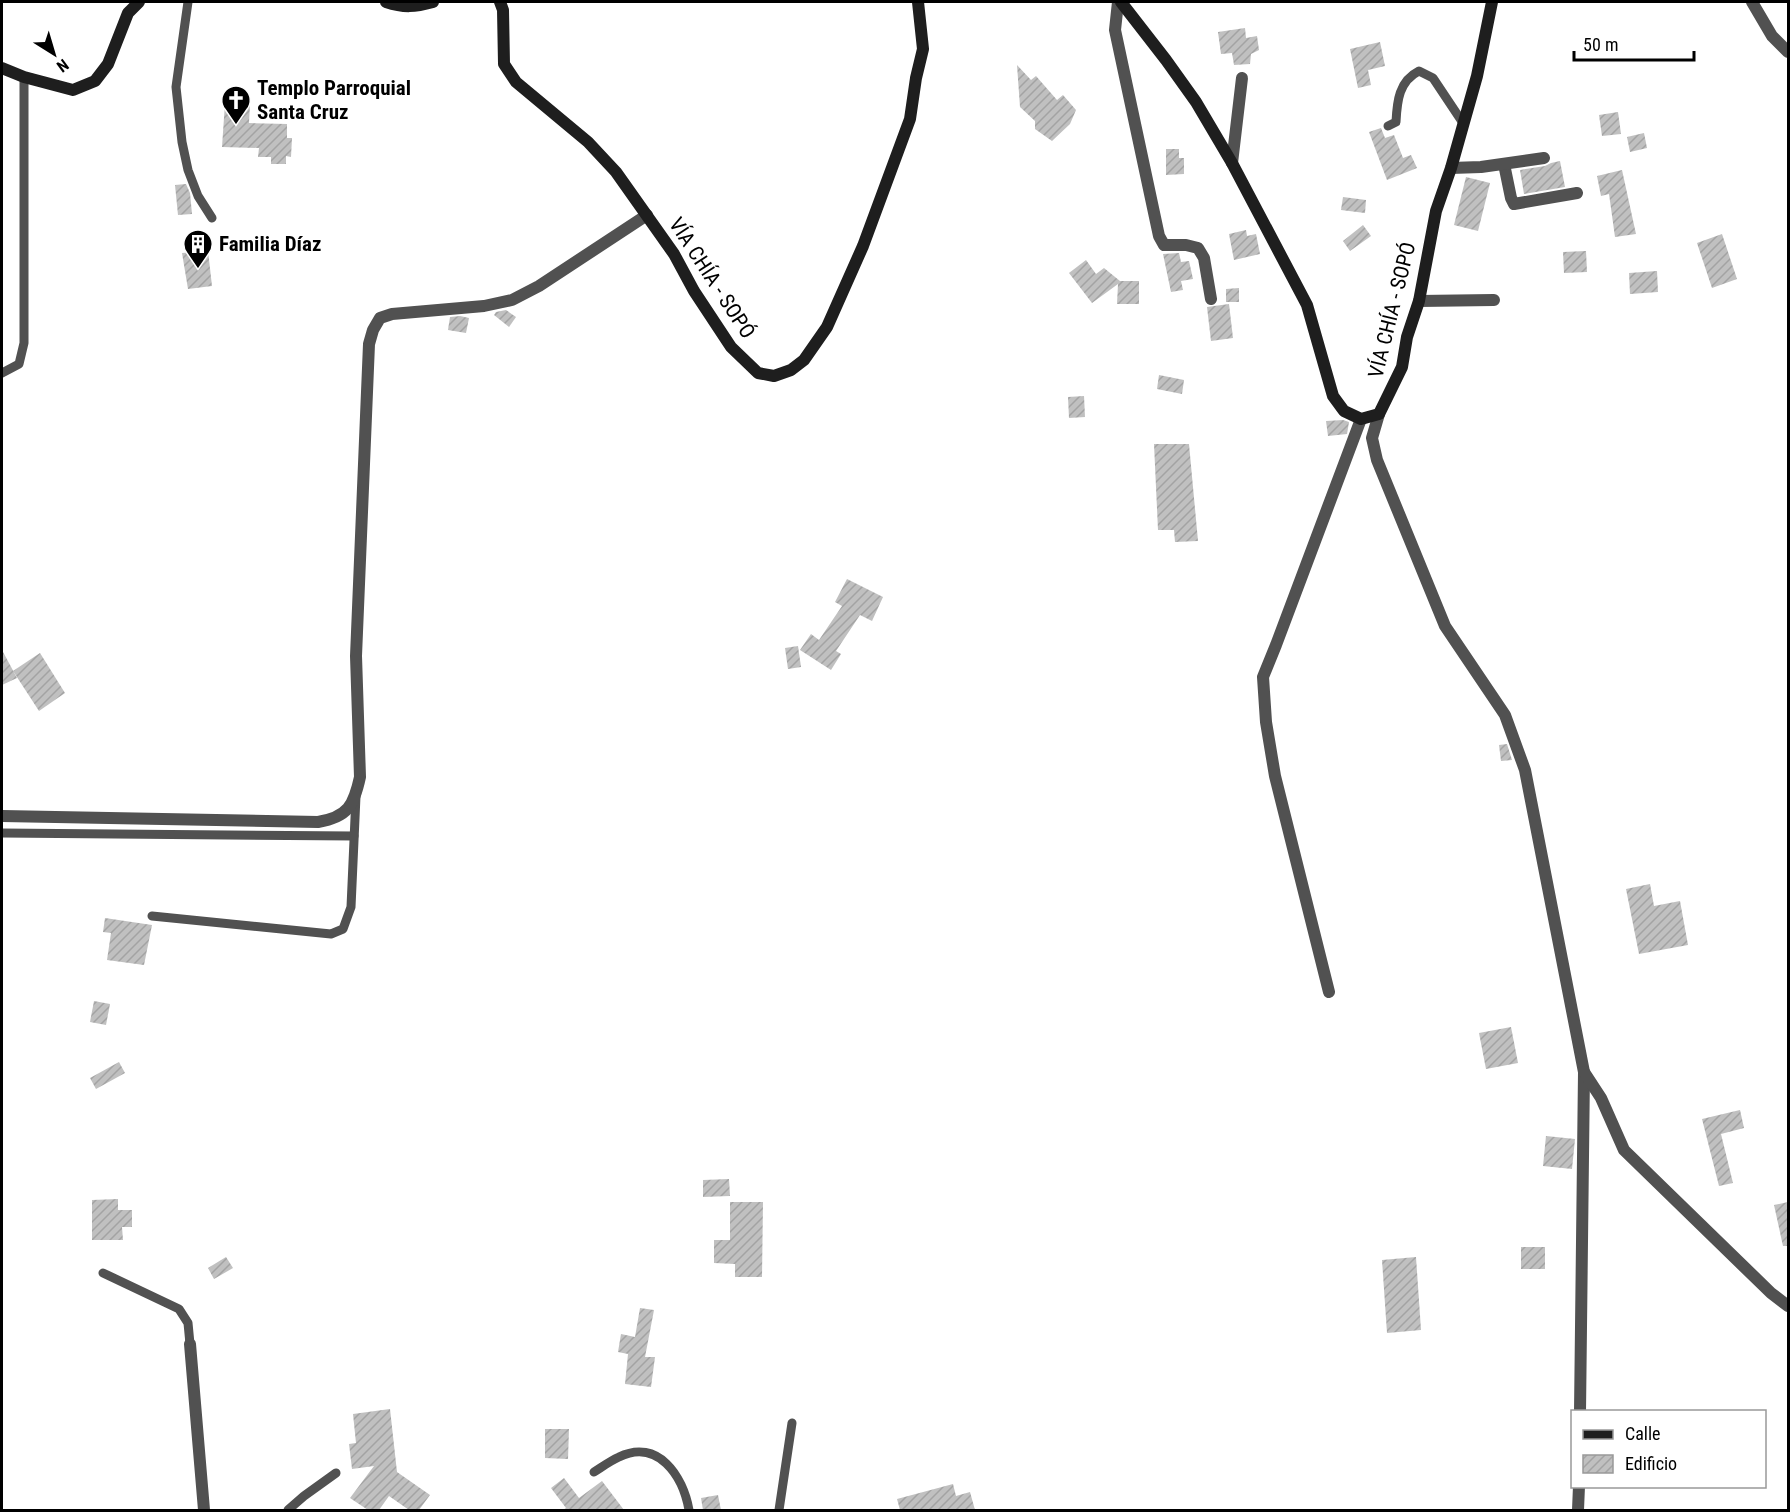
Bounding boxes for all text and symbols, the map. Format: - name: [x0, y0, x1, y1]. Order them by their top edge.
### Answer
- north arrow: [24, 24, 84, 84]
- scale bar: [1574, 24, 1694, 62]
- text: 50 m: [1583, 34, 1618, 55]
- text: N: [53, 55, 72, 76]
- place label: Templo Parroquial Santa Cruz: [257, 76, 411, 124]
- church icon: Templo Parroquial Santa Cruz: [220, 84, 252, 126]
- street label: VÍA CHÍA - SOPÓ: [664, 213, 760, 343]
- building icon: Familia Díaz: [182, 228, 214, 270]
- place label: Familia Díaz: [219, 232, 321, 256]
- street label: VÍA CHÍA - SOPÓ: [1364, 240, 1420, 380]
- legend: [1571, 1410, 1766, 1488]
- text: Calle: [1625, 1423, 1661, 1444]
- text: Edificio: [1625, 1453, 1677, 1474]

